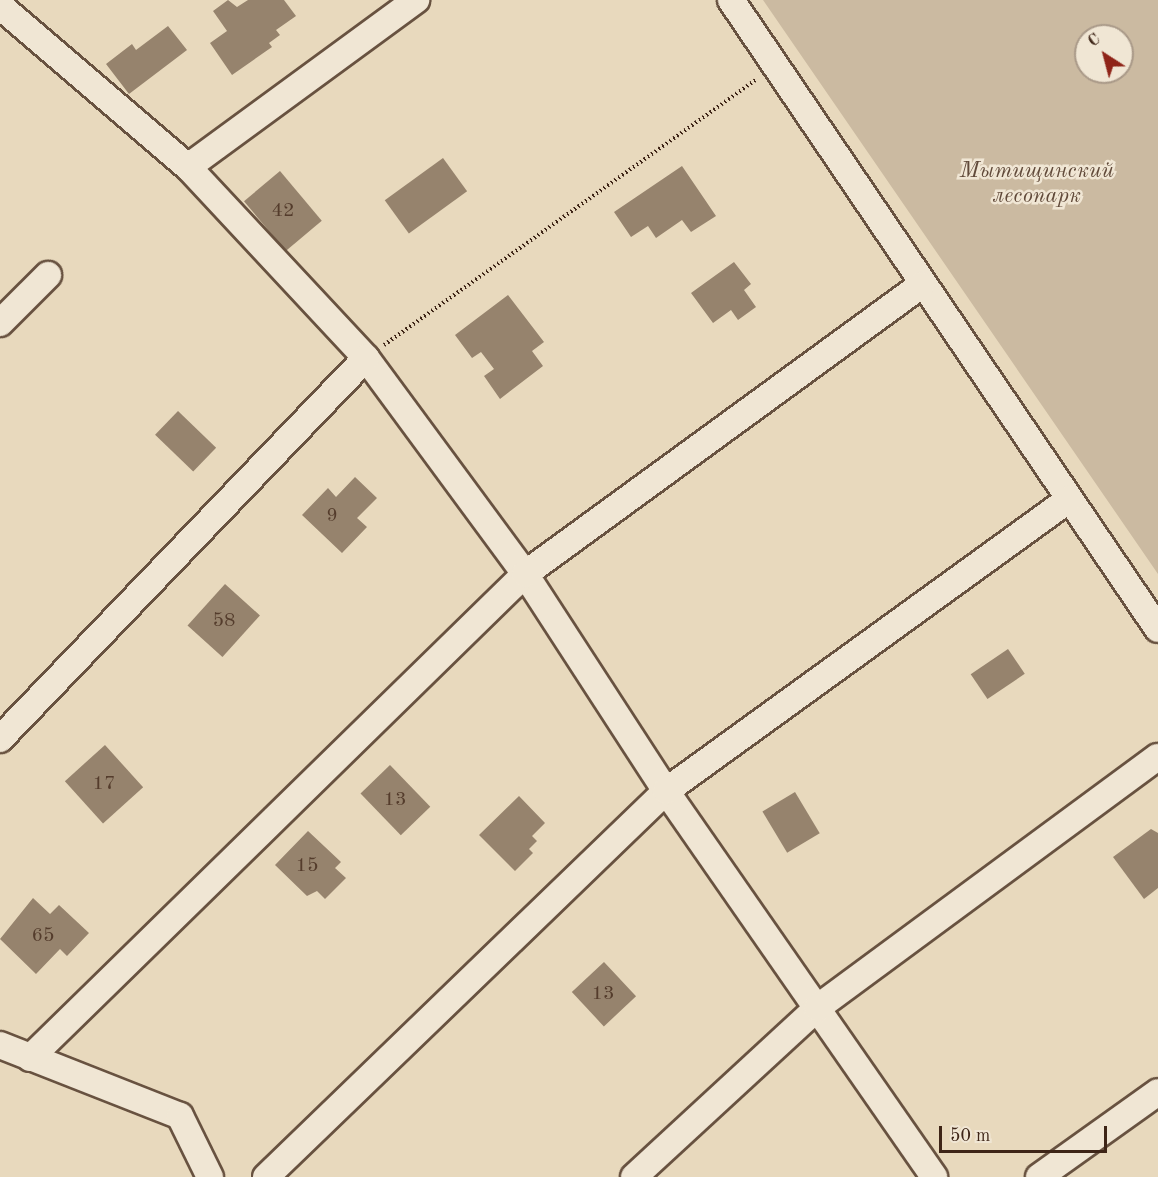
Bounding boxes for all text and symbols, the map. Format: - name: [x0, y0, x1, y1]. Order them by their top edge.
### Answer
- north arrow: [1074, 24, 1134, 84]
- text: С: [1086, 31, 1104, 51]
- park label: Мытищинский лесопарк: [960, 158, 1114, 210]
- house number: 42: [271, 199, 295, 223]
- house number: 9: [326, 504, 338, 528]
- house number: 58: [212, 609, 236, 633]
- house number: 17: [92, 772, 116, 796]
- house number: 13: [383, 788, 407, 812]
- house number: 15: [295, 854, 319, 878]
- house number: 65: [31, 924, 55, 948]
- house number: 13: [591, 982, 615, 1006]
- scale bar: [942, 1114, 1110, 1152]
- text: 50 m: [950, 1127, 990, 1145]

